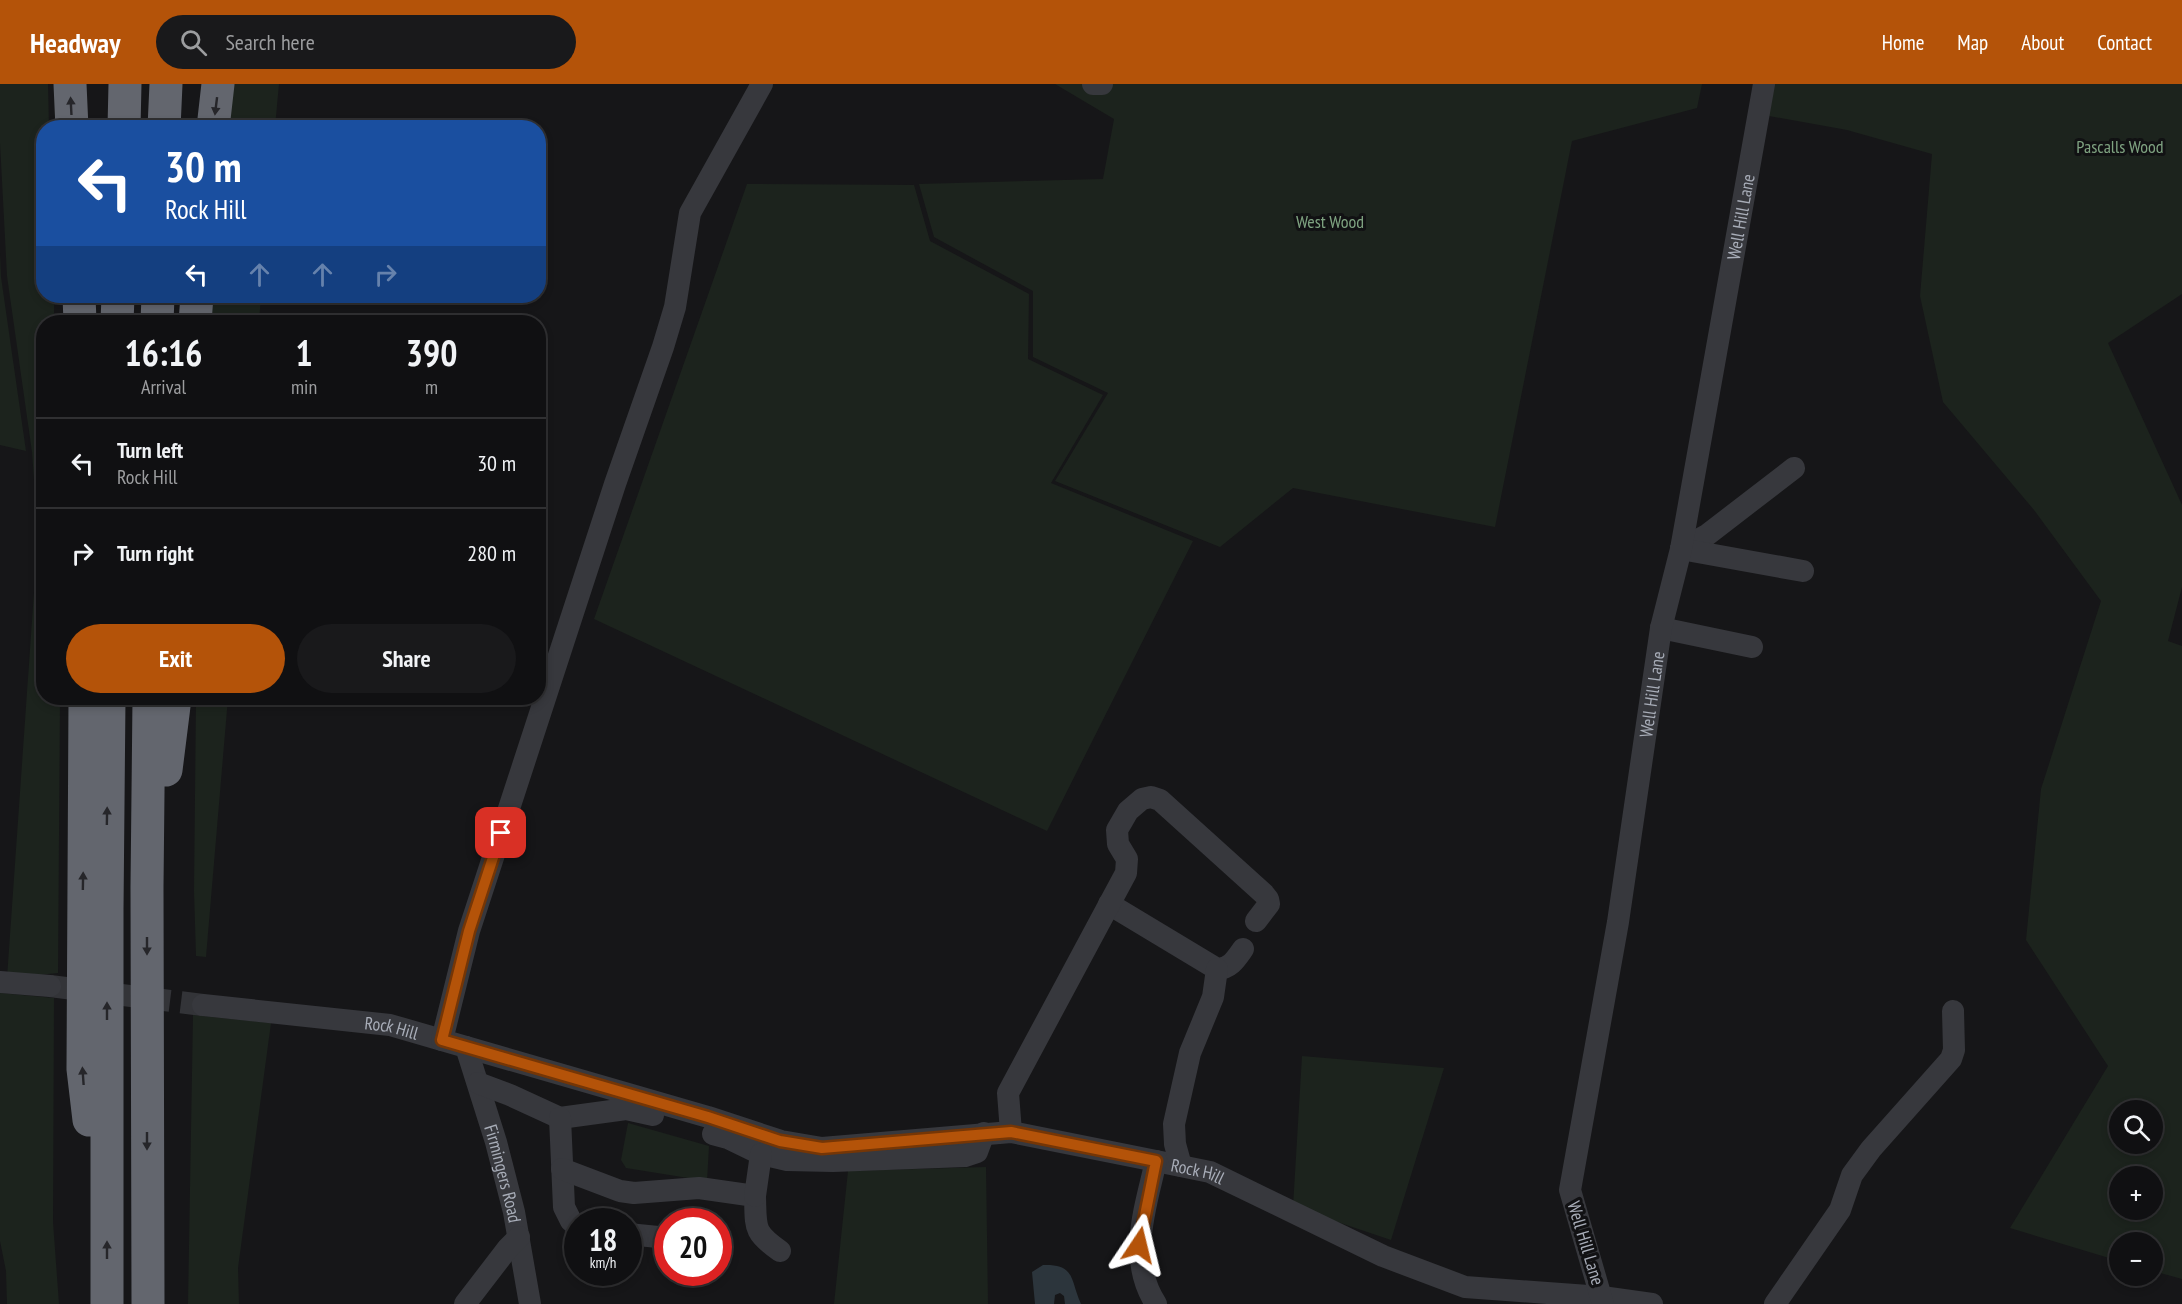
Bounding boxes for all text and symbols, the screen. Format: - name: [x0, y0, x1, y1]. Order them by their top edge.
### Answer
- search box: [156, 15, 576, 69]
- text: Headway: [30, 24, 120, 61]
- icon: search: [177, 26, 210, 59]
- text: Search here: [225, 28, 315, 56]
- text: Home: [1882, 29, 1924, 56]
- text: Map: [1957, 29, 1988, 56]
- text: About: [2021, 29, 2064, 56]
- text: Contact: [2097, 29, 2152, 56]
- one-way arrow: [66, 96, 75, 115]
- one-way arrow: [211, 96, 221, 115]
- park label: Pascalls Wood: [2076, 135, 2164, 158]
- text: 30 m: [165, 139, 242, 194]
- icon: left: [66, 144, 144, 222]
- street label: Well Hill Lane: [1721, 172, 1759, 262]
- text: Rock Hill: [165, 192, 247, 226]
- park label: West Wood: [1296, 210, 1364, 233]
- icon: left: [180, 258, 213, 291]
- icon: ahead: [243, 258, 276, 291]
- icon: ahead: [306, 258, 339, 291]
- icon: right: [369, 258, 402, 291]
- text: 16:16: [125, 329, 202, 376]
- text: 1: [295, 329, 313, 376]
- text: 390: [406, 329, 457, 376]
- text: Arrival: [141, 374, 186, 400]
- text: min: [291, 374, 317, 400]
- text: m: [425, 374, 438, 400]
- text: Turn left: [117, 436, 183, 464]
- icon: left: [66, 447, 99, 480]
- text: 30 m: [477, 449, 516, 477]
- text: Rock Hill: [117, 464, 177, 490]
- icon: right: [66, 537, 99, 570]
- text: Turn right: [117, 539, 194, 567]
- text: 280 m: [467, 539, 516, 567]
- button: Exit: [66, 624, 285, 693]
- button: Share: [297, 624, 516, 693]
- street label: Well Hill Lane: [1634, 650, 1669, 739]
- one-way arrow: [102, 806, 112, 825]
- pin: [475, 807, 526, 858]
- icon: arrive: [484, 816, 517, 849]
- one-way arrow: [78, 872, 88, 891]
- one-way arrow: [142, 936, 152, 955]
- one-way arrow: [102, 1001, 112, 1020]
- street label: Rock Hill: [364, 1011, 422, 1044]
- one-way arrow: [79, 1066, 88, 1085]
- map controls: [2109, 1100, 2163, 1286]
- button: search: [2109, 1100, 2163, 1154]
- street label: Firmingers Road: [480, 1121, 527, 1224]
- one-way arrow: [142, 1131, 152, 1150]
- street label: Rock Hill: [1169, 1153, 1229, 1189]
- button: +: [2109, 1166, 2163, 1220]
- street label: Well Hill Lane: [1562, 1198, 1610, 1288]
- speed limit sign: 20: [654, 1208, 732, 1286]
- position arrow: [1107, 1213, 1171, 1277]
- text: 18: [589, 1220, 617, 1259]
- button: −: [2109, 1232, 2163, 1286]
- one-way arrow: [102, 1240, 112, 1259]
- text: km/h: [590, 1253, 616, 1272]

